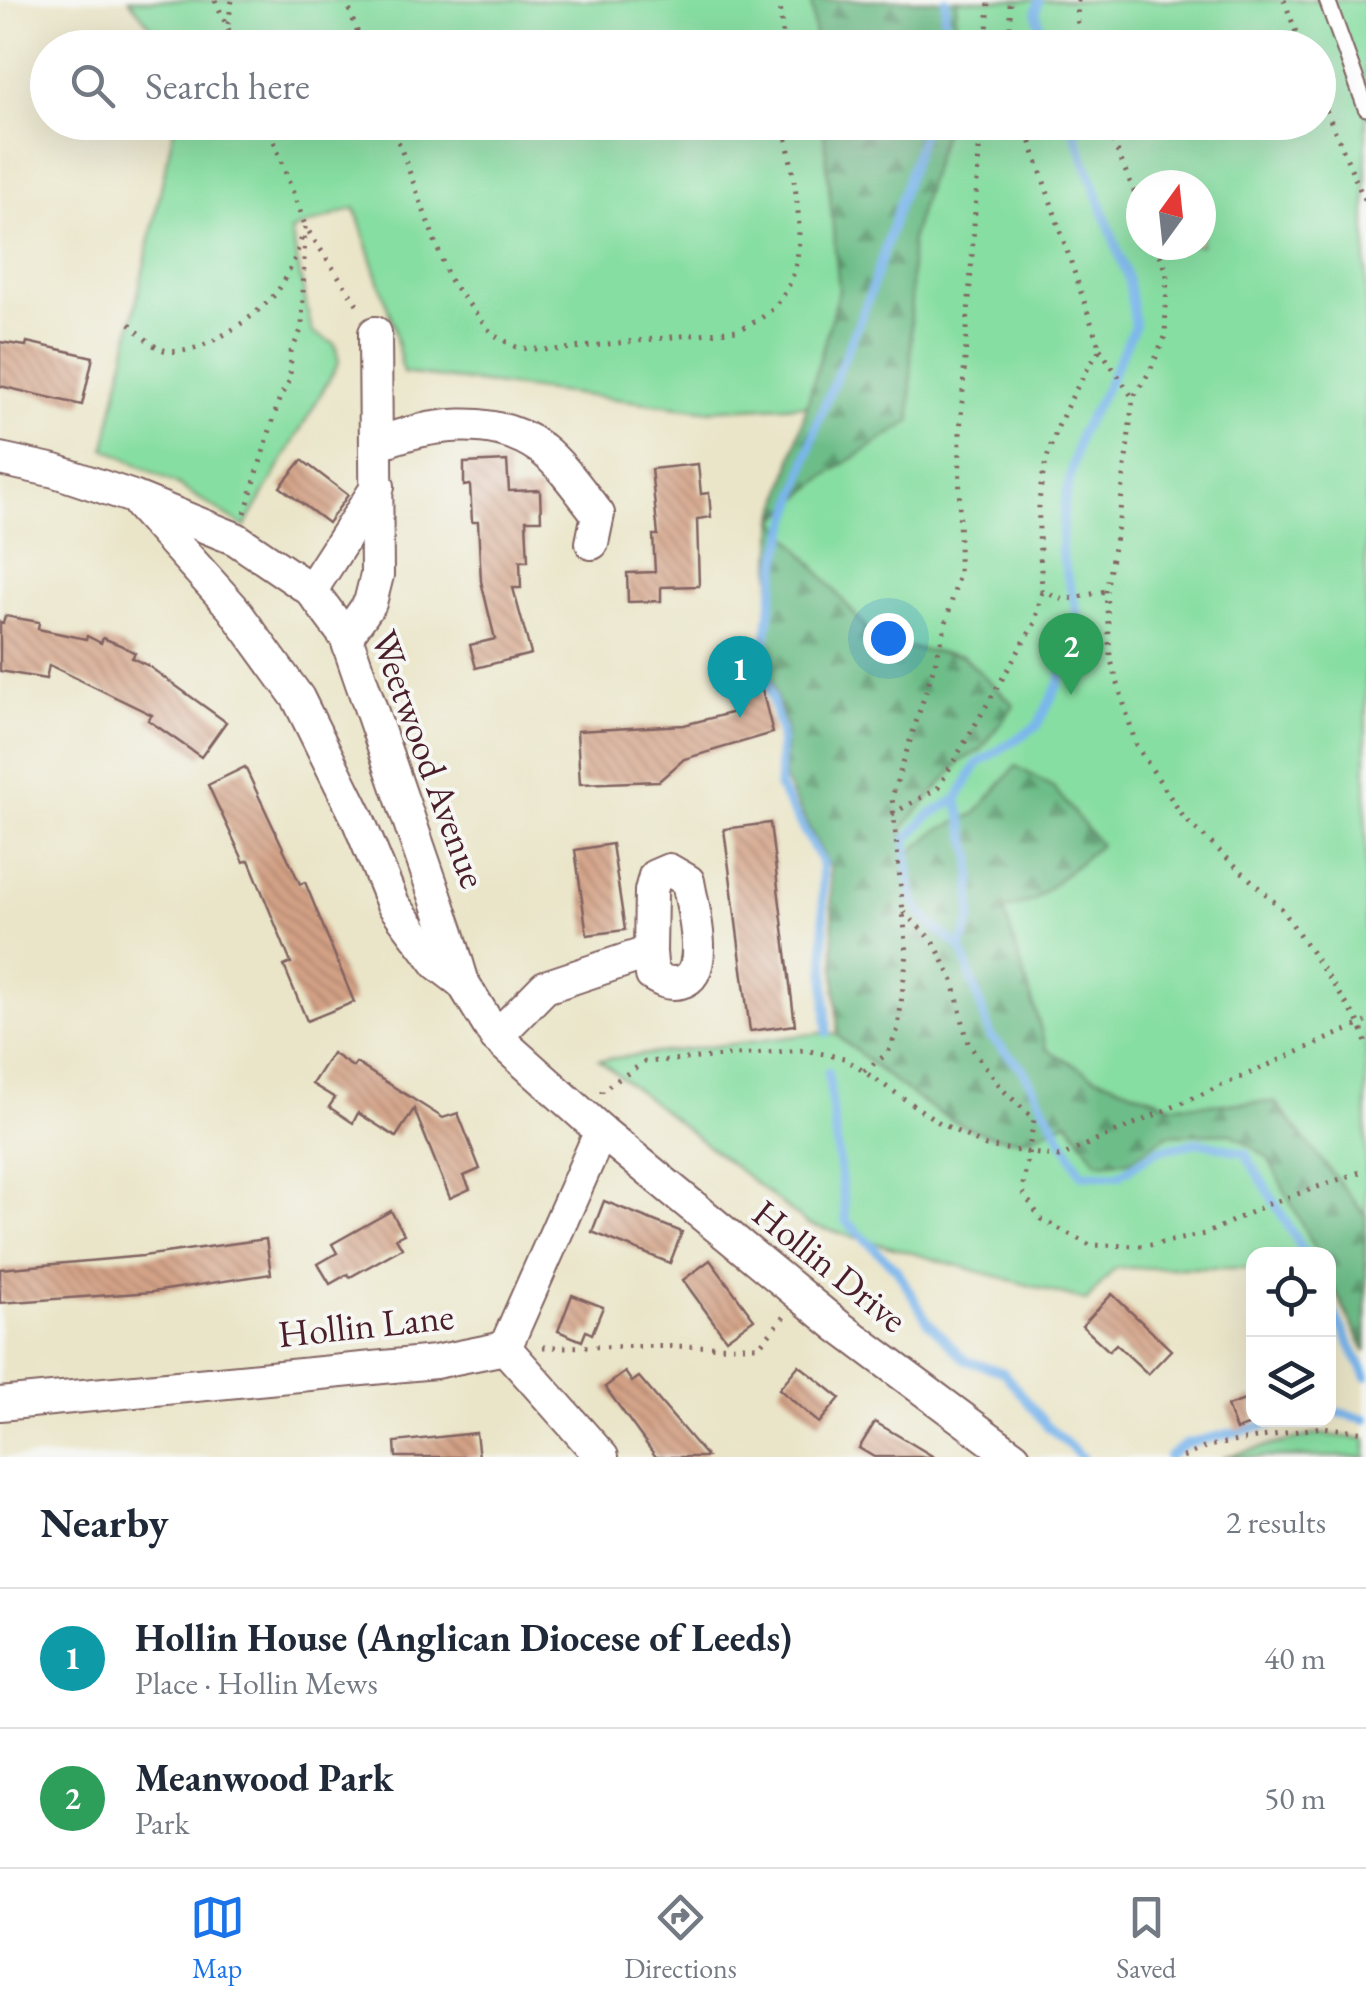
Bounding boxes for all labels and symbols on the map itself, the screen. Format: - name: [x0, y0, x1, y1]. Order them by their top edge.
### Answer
- north arrow: [1126, 170, 1216, 260]
- pin: 2: [1038, 612, 1104, 695]
- your location: [863, 613, 914, 664]
- street label: Weetwood Avenue: [360, 623, 499, 894]
- pin: 1: [708, 636, 772, 718]
- street label: Hollin Drive: [743, 1188, 918, 1343]
- street label: Hollin Lane: [276, 1291, 456, 1358]

